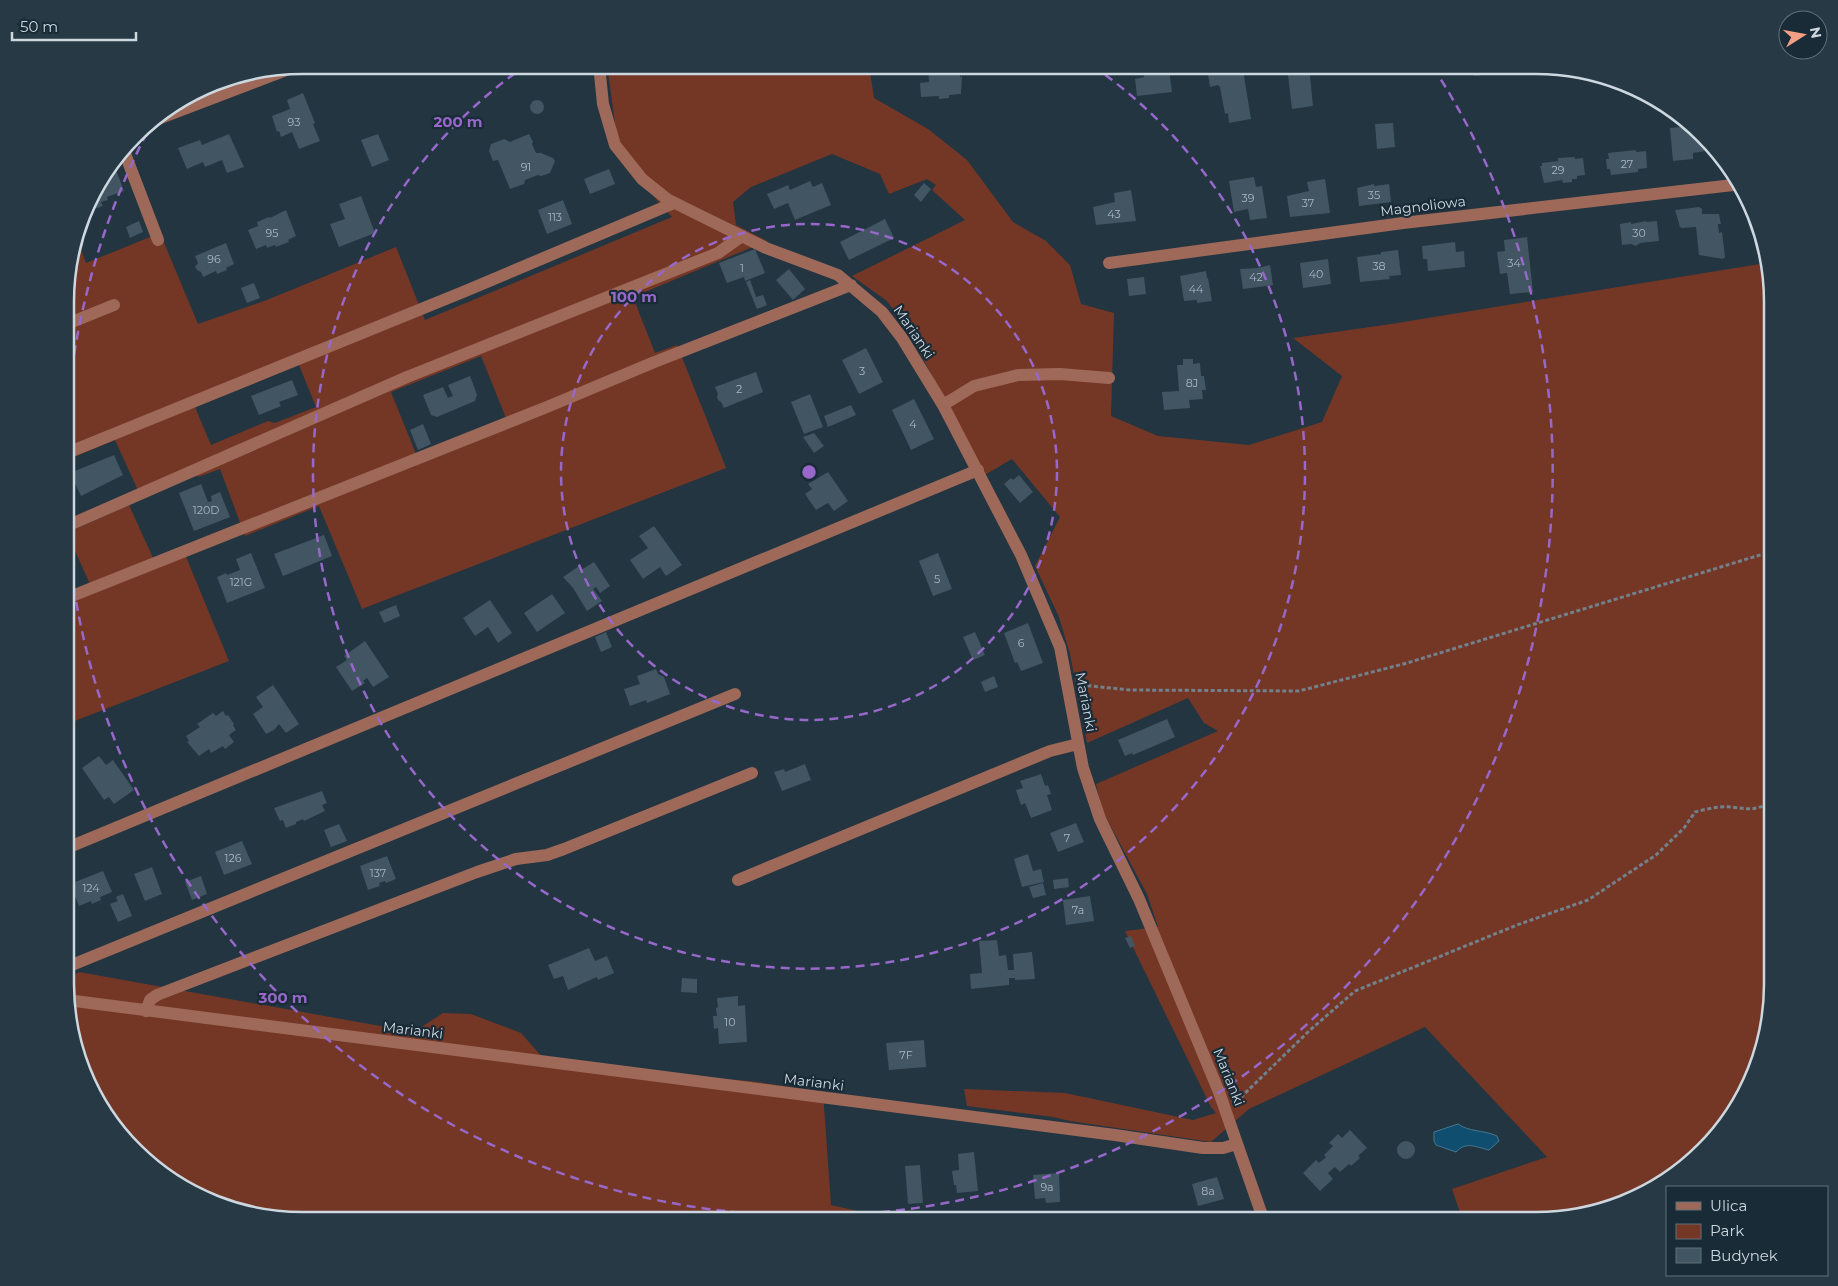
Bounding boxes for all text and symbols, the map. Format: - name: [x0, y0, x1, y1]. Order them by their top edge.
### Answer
- scale bar: [12, 10, 136, 42]
- north arrow: [1778, 10, 1828, 60]
- text: 50 m: [20, 17, 58, 36]
- text: N: [1806, 25, 1826, 40]
- text: 200 m: [433, 112, 483, 131]
- house number: 93: [288, 115, 300, 129]
- house number: 27: [1621, 157, 1633, 171]
- house number: 91: [521, 160, 531, 174]
- house number: 29: [1552, 163, 1565, 177]
- house number: 35: [1368, 188, 1380, 202]
- house number: 39: [1242, 191, 1255, 205]
- street label: Magnoliowa: [1379, 192, 1467, 220]
- house number: 37: [1302, 196, 1314, 210]
- house number: 43: [1107, 207, 1121, 221]
- house number: 113: [548, 210, 562, 224]
- house number: 95: [266, 226, 278, 240]
- house number: 30: [1632, 226, 1646, 240]
- house number: 96: [207, 252, 221, 266]
- house number: 34: [1507, 256, 1521, 270]
- house number: 38: [1372, 259, 1386, 273]
- house number: 1: [740, 261, 744, 275]
- house number: 40: [1309, 267, 1323, 281]
- house number: 42: [1249, 270, 1263, 284]
- house number: 44: [1189, 282, 1204, 296]
- text: 100 m: [611, 287, 657, 306]
- street label: Marianki: [890, 302, 938, 362]
- house number: 3: [859, 364, 865, 378]
- house number: 8J: [1186, 376, 1198, 390]
- house number: 2: [736, 382, 742, 396]
- house number: 4: [909, 417, 917, 431]
- centre of rings: [800, 463, 818, 481]
- house number: 120D: [193, 503, 219, 517]
- house number: 5: [934, 572, 940, 586]
- house number: 121G: [230, 575, 252, 589]
- house number: 6: [1018, 636, 1025, 650]
- street label: Marianki: [1071, 670, 1101, 734]
- house number: 7: [1064, 831, 1070, 845]
- house number: 126: [225, 851, 242, 865]
- house number: 137: [370, 866, 386, 880]
- house number: 124: [82, 881, 100, 895]
- house number: 7a: [1072, 903, 1084, 917]
- text: 300 m: [257, 988, 308, 1007]
- house number: 10: [724, 1015, 736, 1029]
- street label: Marianki: [382, 1017, 444, 1043]
- street label: Marianki: [1209, 1045, 1249, 1109]
- house number: 7F: [899, 1048, 913, 1062]
- street label: Marianki: [783, 1069, 845, 1095]
- house number: 9a: [1040, 1180, 1054, 1194]
- house number: 8a: [1201, 1184, 1215, 1198]
- legend: [1666, 1186, 1828, 1276]
- text: Ulica: [1710, 1196, 1747, 1215]
- text: Park: [1710, 1221, 1744, 1240]
- text: Budynek: [1710, 1246, 1778, 1265]

